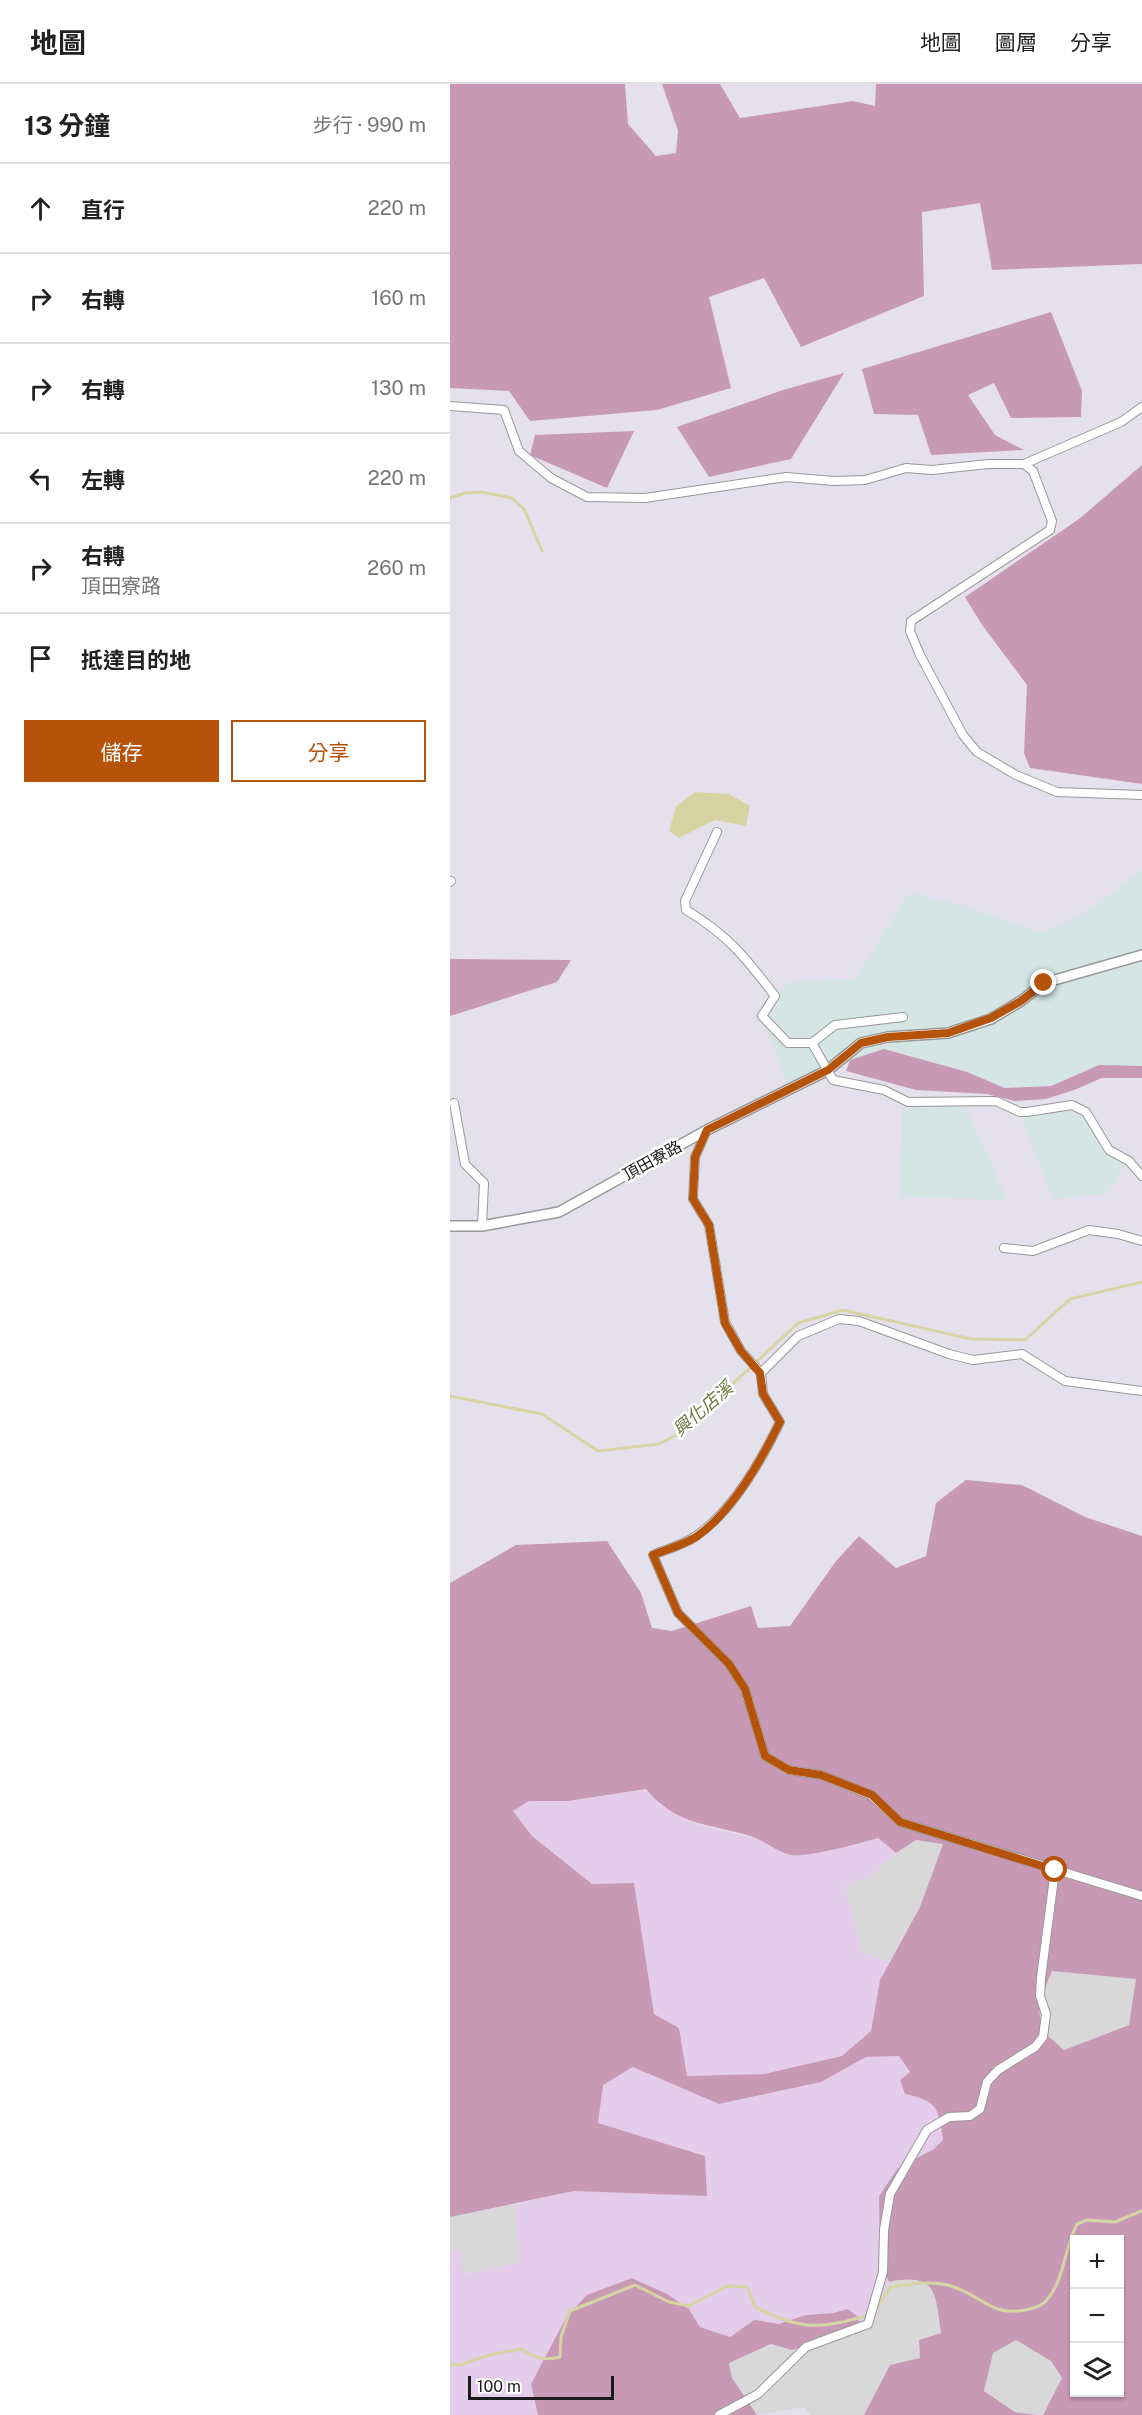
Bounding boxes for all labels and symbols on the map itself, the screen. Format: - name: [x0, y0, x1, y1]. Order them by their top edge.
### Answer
- route end: [1030, 969, 1056, 995]
- street label: 頂田寮路: [620, 1137, 685, 1184]
- water label: 興化店溪: [669, 1375, 739, 1440]
- route start: [1041, 1856, 1067, 1882]
- scale bar: [468, 2373, 614, 2400]

